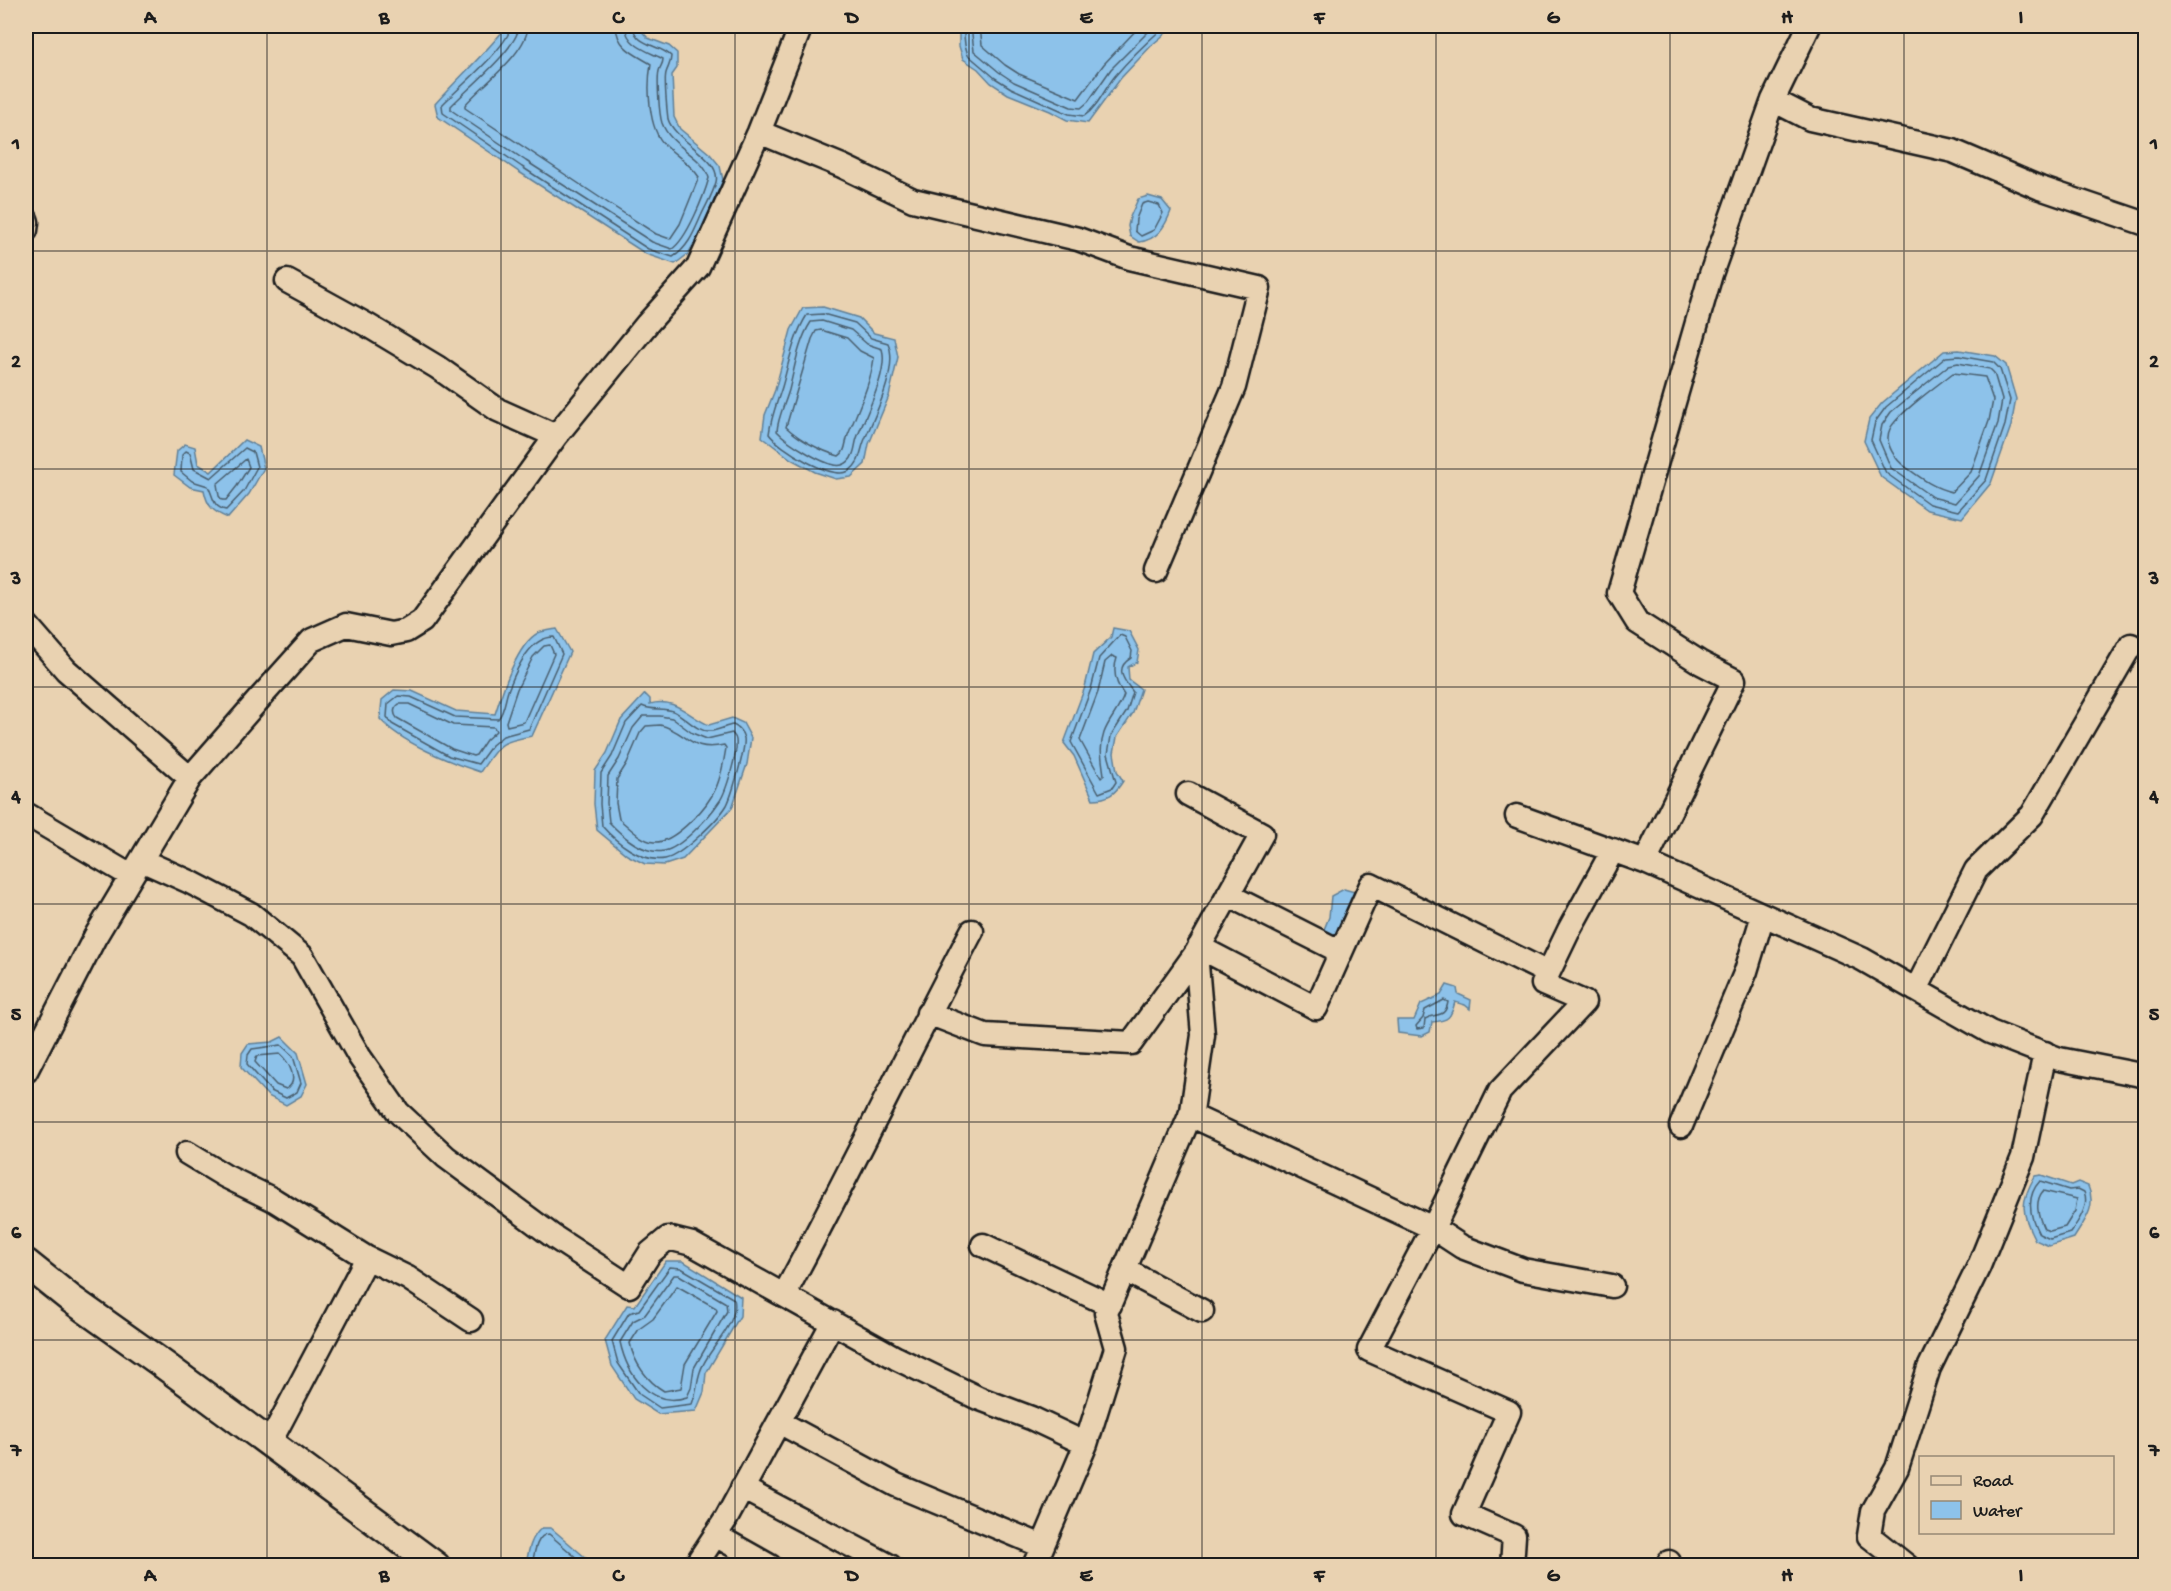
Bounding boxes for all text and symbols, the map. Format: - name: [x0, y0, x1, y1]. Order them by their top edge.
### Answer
- text: A: [143, 8, 158, 31]
- text: B: [378, 8, 390, 31]
- text: C: [612, 8, 626, 31]
- text: D: [843, 8, 859, 31]
- text: E: [1080, 8, 1094, 31]
- text: F: [1313, 8, 1326, 31]
- text: G: [1547, 8, 1561, 31]
- text: H: [1781, 8, 1793, 31]
- text: I: [2019, 8, 2024, 31]
- text: 1: [11, 134, 20, 157]
- text: 1: [2149, 134, 2158, 157]
- text: 2: [11, 352, 21, 375]
- text: 2: [2149, 352, 2159, 375]
- text: 3: [10, 569, 21, 592]
- text: 3: [2148, 569, 2159, 592]
- text: 4: [10, 787, 21, 810]
- text: 4: [2148, 787, 2159, 810]
- text: 5: [11, 1005, 22, 1028]
- text: 5: [2149, 1005, 2160, 1028]
- text: 6: [11, 1223, 22, 1246]
- text: 6: [2149, 1223, 2160, 1246]
- text: 7: [10, 1441, 23, 1464]
- text: 7: [2148, 1441, 2161, 1464]
- legend: [1919, 1456, 2114, 1534]
- text: Road: [1973, 1472, 2014, 1493]
- text: Water: [1973, 1502, 2023, 1523]
- text: A: [143, 1566, 158, 1589]
- text: B: [378, 1566, 390, 1589]
- text: C: [612, 1566, 626, 1589]
- text: D: [843, 1566, 859, 1589]
- text: E: [1080, 1566, 1094, 1589]
- text: F: [1313, 1566, 1326, 1589]
- text: G: [1547, 1566, 1561, 1589]
- text: H: [1781, 1566, 1793, 1589]
- text: I: [2019, 1566, 2024, 1589]

